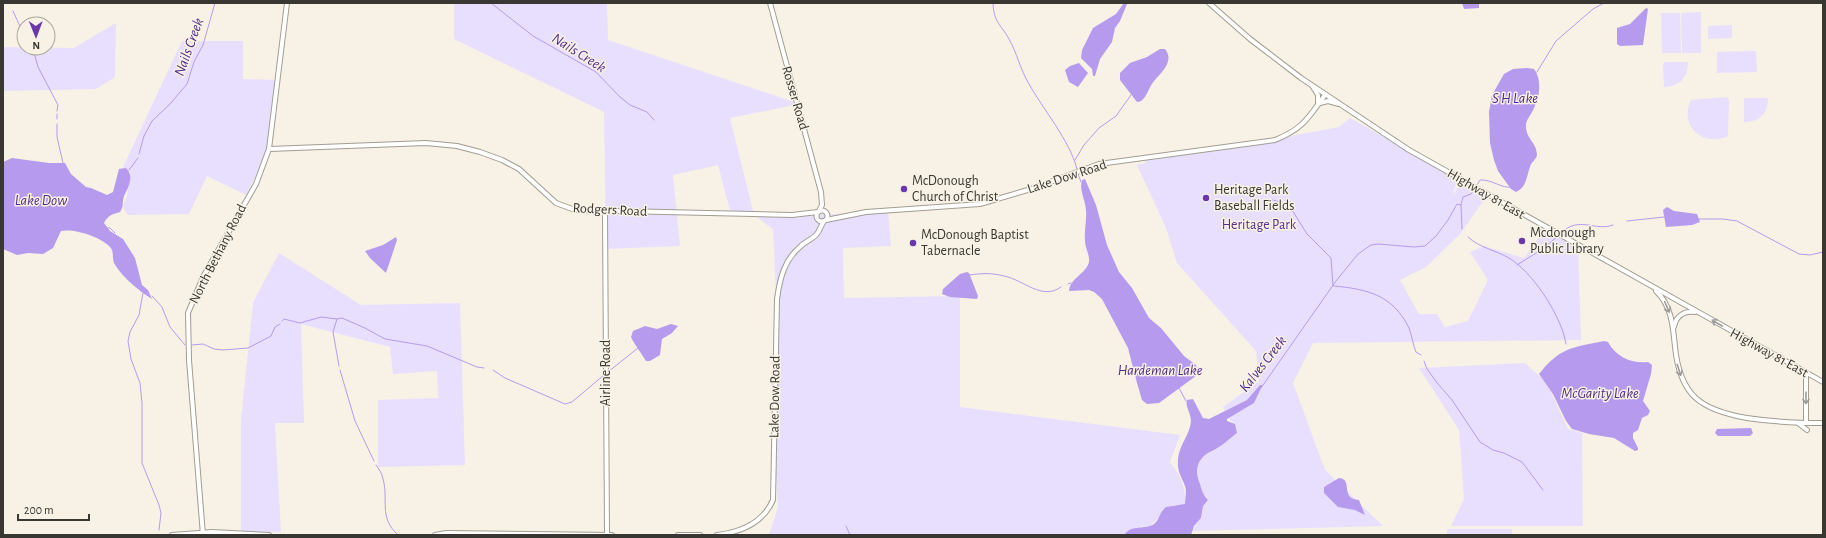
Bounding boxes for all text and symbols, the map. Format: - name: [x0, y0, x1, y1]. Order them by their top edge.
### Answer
- north arrow: [16, 16, 56, 56]
- water label: Nails Creek: [172, 16, 206, 78]
- water label: Nails Creek: [549, 31, 609, 75]
- text: N: [32, 40, 40, 51]
- street label: Rosser Road: [779, 65, 811, 131]
- water label: S H Lake: [1492, 91, 1538, 106]
- street label: Lake Dow Road: [1026, 158, 1108, 196]
- street label: Highway 81 East: [1445, 166, 1528, 222]
- place label: McDonough Church of Christ: [912, 174, 999, 204]
- place label: Heritage Park Baseball Fields: [1214, 183, 1294, 213]
- marker: McDonough Church of Christ: [899, 184, 909, 194]
- water label: Lake Dow: [15, 193, 68, 208]
- marker: Heritage Park Baseball Fields: [1201, 193, 1211, 203]
- street label: Rodgers Road: [572, 201, 648, 219]
- street label: North Bethany Road: [187, 202, 249, 306]
- park label: Heritage Park: [1222, 218, 1297, 232]
- place label: Mcdonough Public Library: [1530, 226, 1604, 256]
- place label: McDonough Baptist Tabernacle: [921, 228, 1029, 258]
- marker: Mcdonough Public Library: [1517, 236, 1527, 246]
- marker: McDonough Baptist Tabernacle: [908, 238, 918, 248]
- one-way arrow: [1664, 300, 1672, 312]
- one-way arrow: [1711, 318, 1723, 326]
- street label: Highway 81 East: [1728, 326, 1811, 380]
- water label: Kalves Creek: [1237, 333, 1289, 395]
- street label: Airline Road: [599, 340, 613, 406]
- street label: Lake Dow Road: [767, 356, 783, 438]
- water label: Hardeman Lake: [1118, 363, 1203, 378]
- one-way arrow: [1676, 364, 1683, 377]
- water label: McGarity Lake: [1561, 386, 1639, 401]
- one-way arrow: [1802, 391, 1810, 404]
- scale bar: [18, 496, 89, 522]
- text: 200 m: [24, 504, 54, 516]

